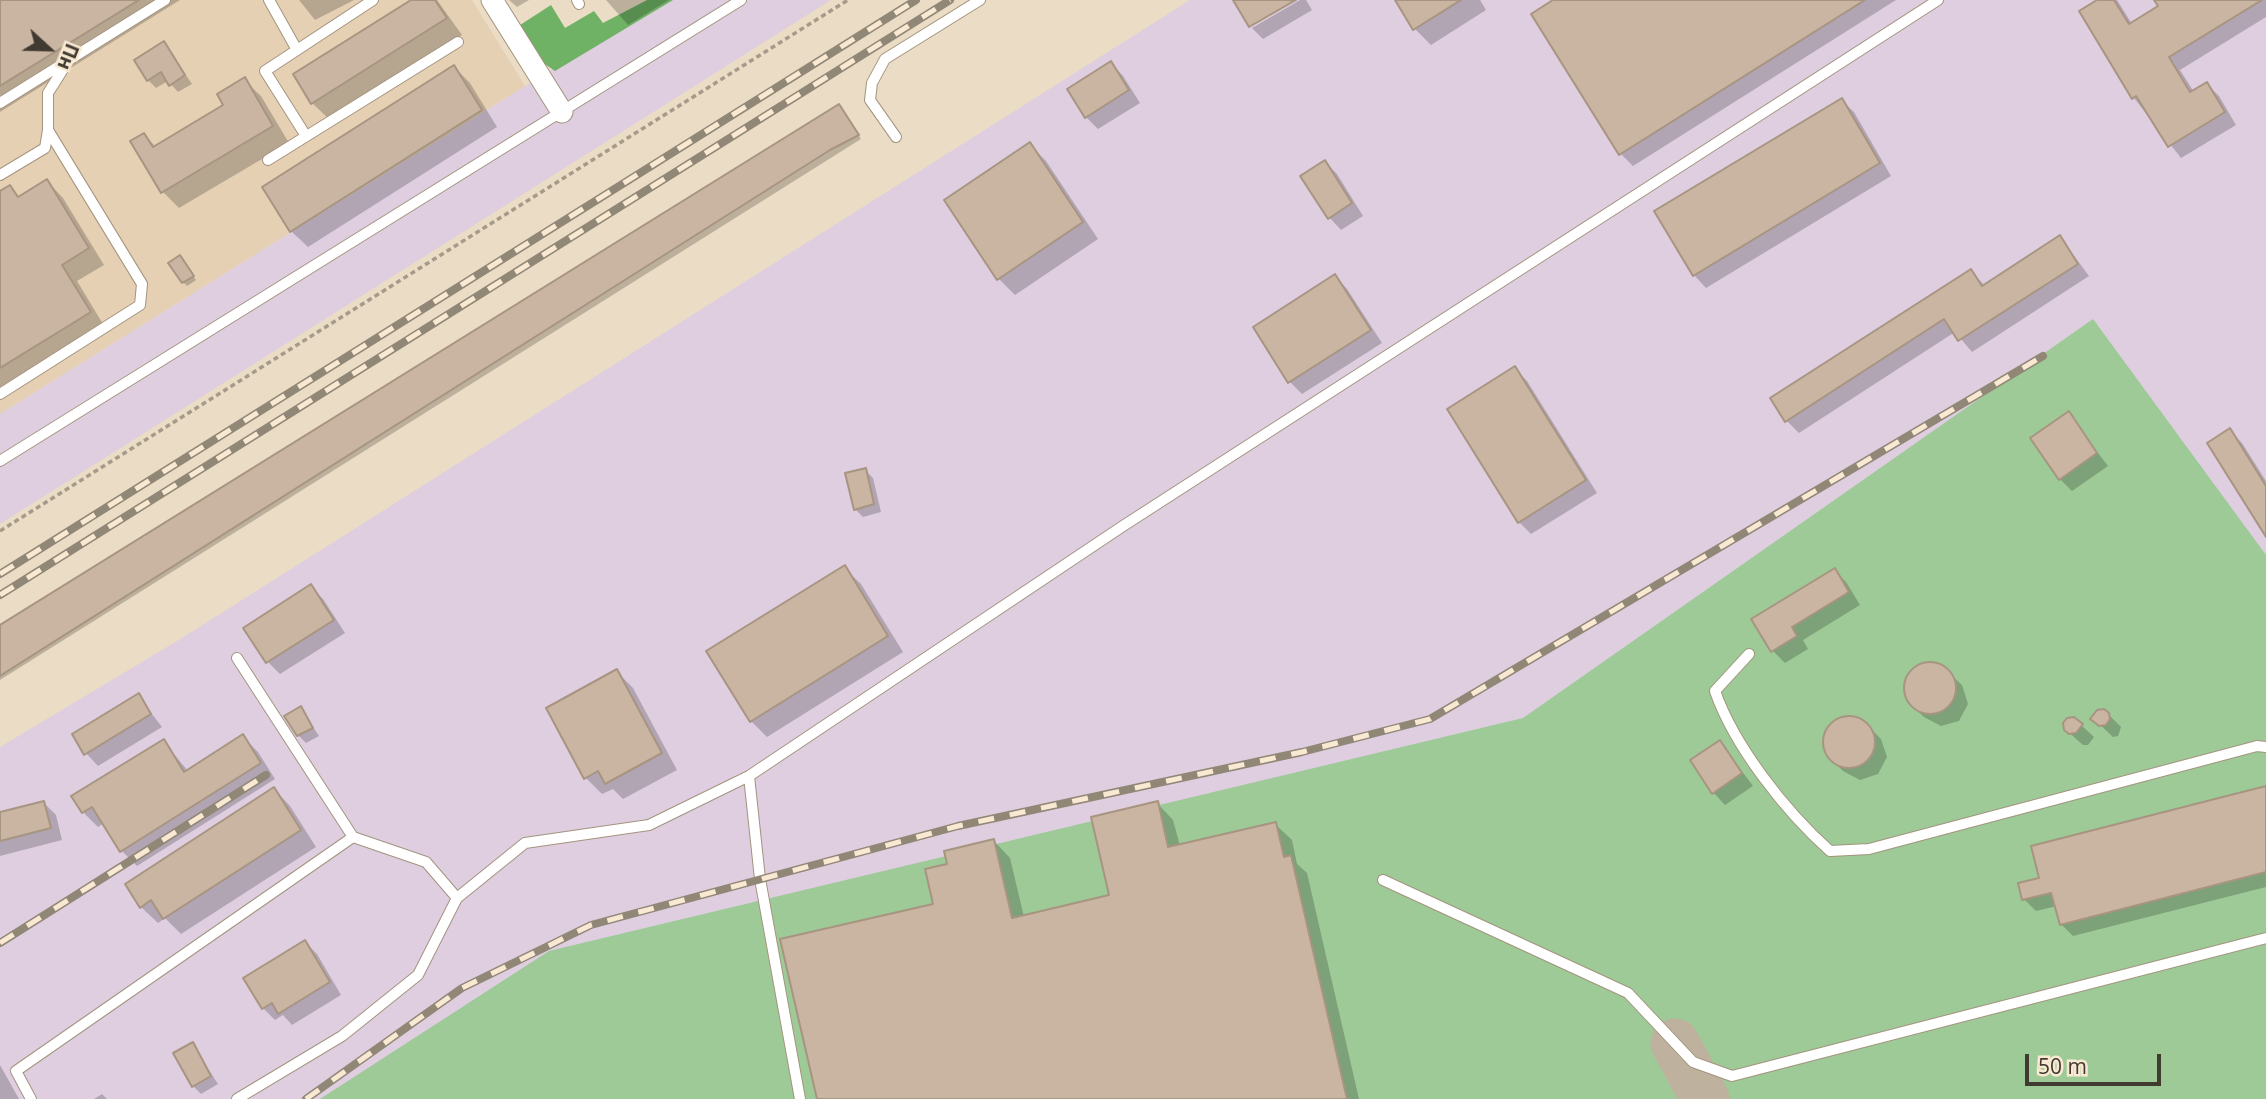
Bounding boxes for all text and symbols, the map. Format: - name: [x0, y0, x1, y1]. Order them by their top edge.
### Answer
- north arrow: [14, 14, 84, 84]
- text: Пн: [51, 40, 86, 74]
- scale bar: [2028, 1040, 2164, 1084]
- text: 50 m: [2038, 1052, 2087, 1080]

